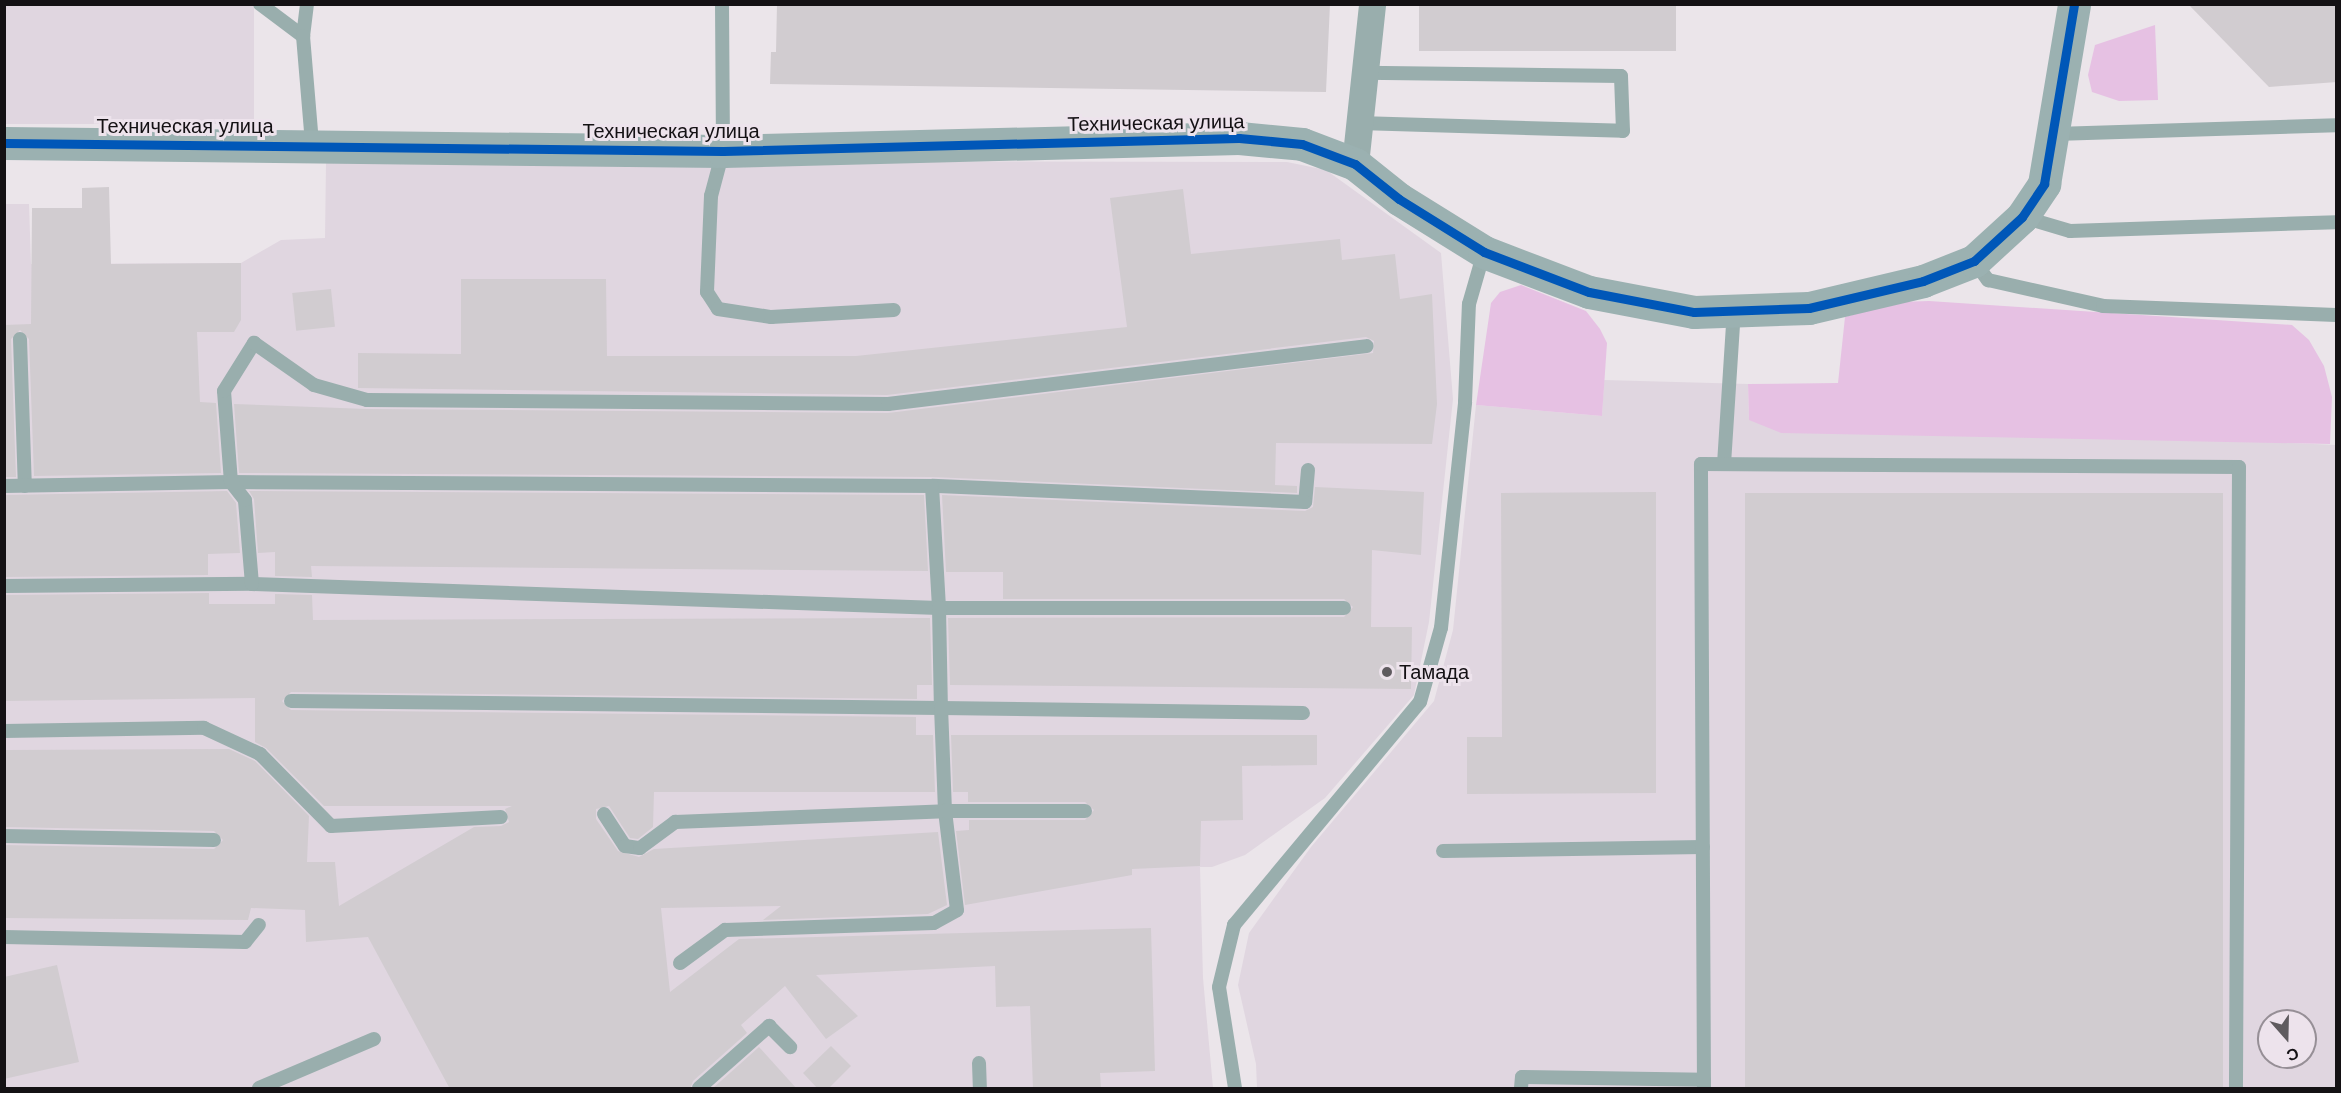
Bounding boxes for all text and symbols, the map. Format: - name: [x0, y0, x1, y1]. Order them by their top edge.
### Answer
- street label: Техническая улица: [1067, 109, 1245, 137]
- street label: Техническая улица: [96, 114, 274, 138]
- street label: Техническая улица: [582, 119, 760, 143]
- place label: Тамада: [1399, 660, 1469, 684]
- marker: Тамада: [1380, 665, 1394, 679]
- north arrow: [2257, 1009, 2317, 1069]
- text: С: [2284, 1045, 2301, 1064]

